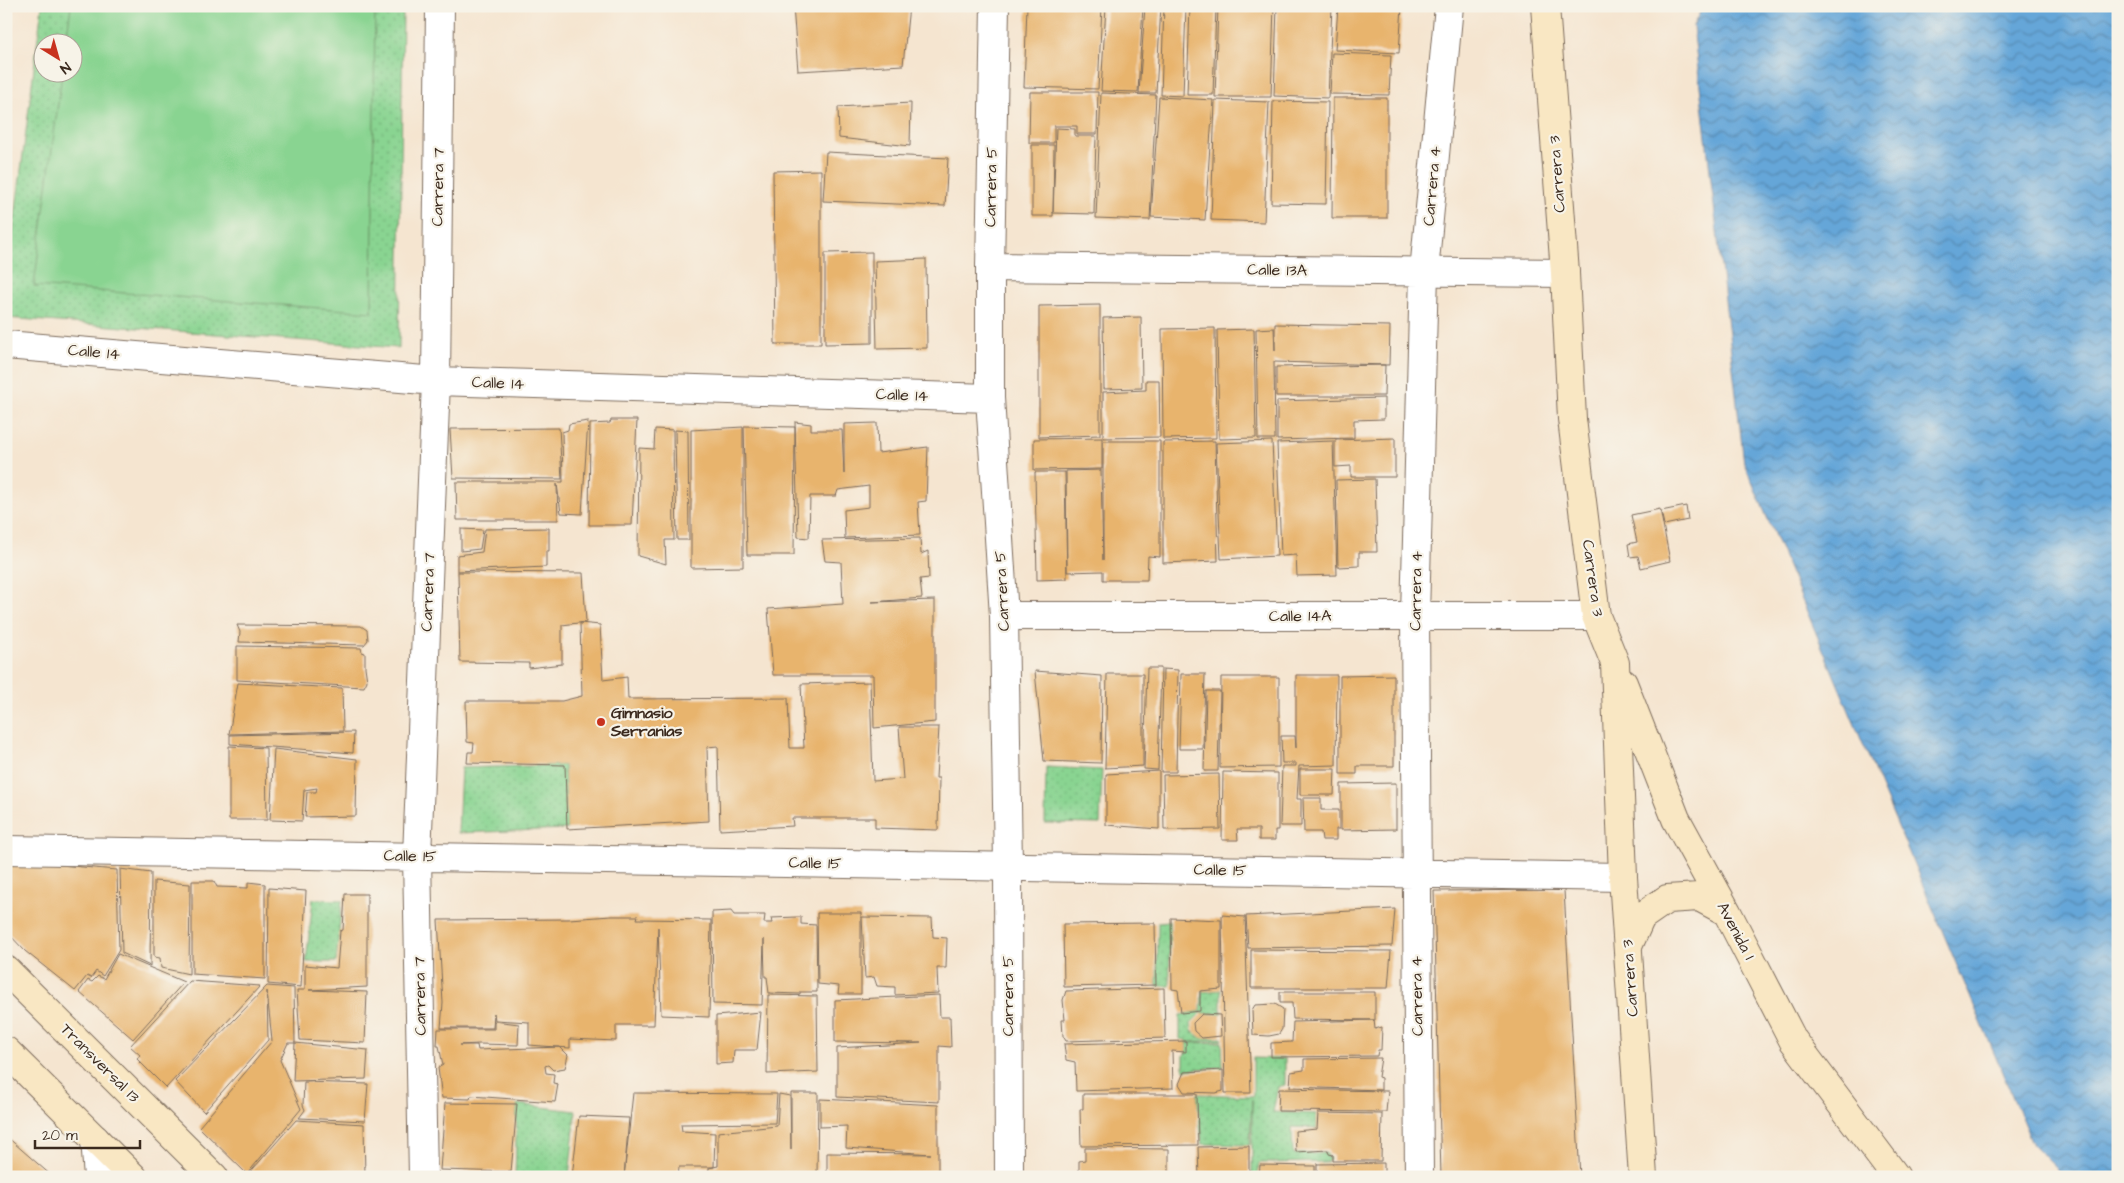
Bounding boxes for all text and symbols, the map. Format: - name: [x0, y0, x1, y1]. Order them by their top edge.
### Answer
- north arrow: [32, 32, 82, 82]
- text: N: [56, 57, 75, 78]
- street label: Carrera 3: [1543, 135, 1571, 213]
- street label: Carrera 4: [1418, 145, 1446, 227]
- street label: Carrera 5: [979, 146, 1003, 227]
- street label: Carrera 7: [426, 147, 450, 227]
- street label: Calle 13A: [1247, 258, 1307, 282]
- street label: Calle 14: [67, 339, 121, 365]
- street label: Calle 14: [471, 371, 525, 395]
- street label: Calle 14: [875, 383, 929, 407]
- street label: Carrera 3: [1577, 538, 1609, 618]
- street label: Carrera 5: [989, 550, 1015, 632]
- street label: Carrera 4: [1404, 551, 1428, 631]
- street label: Carrera 7: [416, 552, 440, 632]
- street label: Calle 14A: [1269, 605, 1331, 627]
- place label: Gimnasio Serranias: [610, 702, 682, 742]
- marker: Gimnasio Serranias: [595, 716, 607, 728]
- street label: Calle 15: [383, 845, 437, 867]
- street label: Calle 15: [788, 852, 842, 874]
- street label: Calle 15: [1193, 859, 1247, 881]
- street label: Avenida 1: [1712, 898, 1760, 964]
- street label: Carrera 3: [1616, 939, 1644, 1017]
- street label: Carrera 5: [997, 955, 1019, 1036]
- street label: Carrera 7: [408, 956, 432, 1036]
- street label: Carrera 4: [1405, 956, 1429, 1036]
- street label: Transversal 13: [55, 1018, 145, 1108]
- scale bar: [35, 1118, 140, 1150]
- text: 20 m: [42, 1125, 78, 1146]

